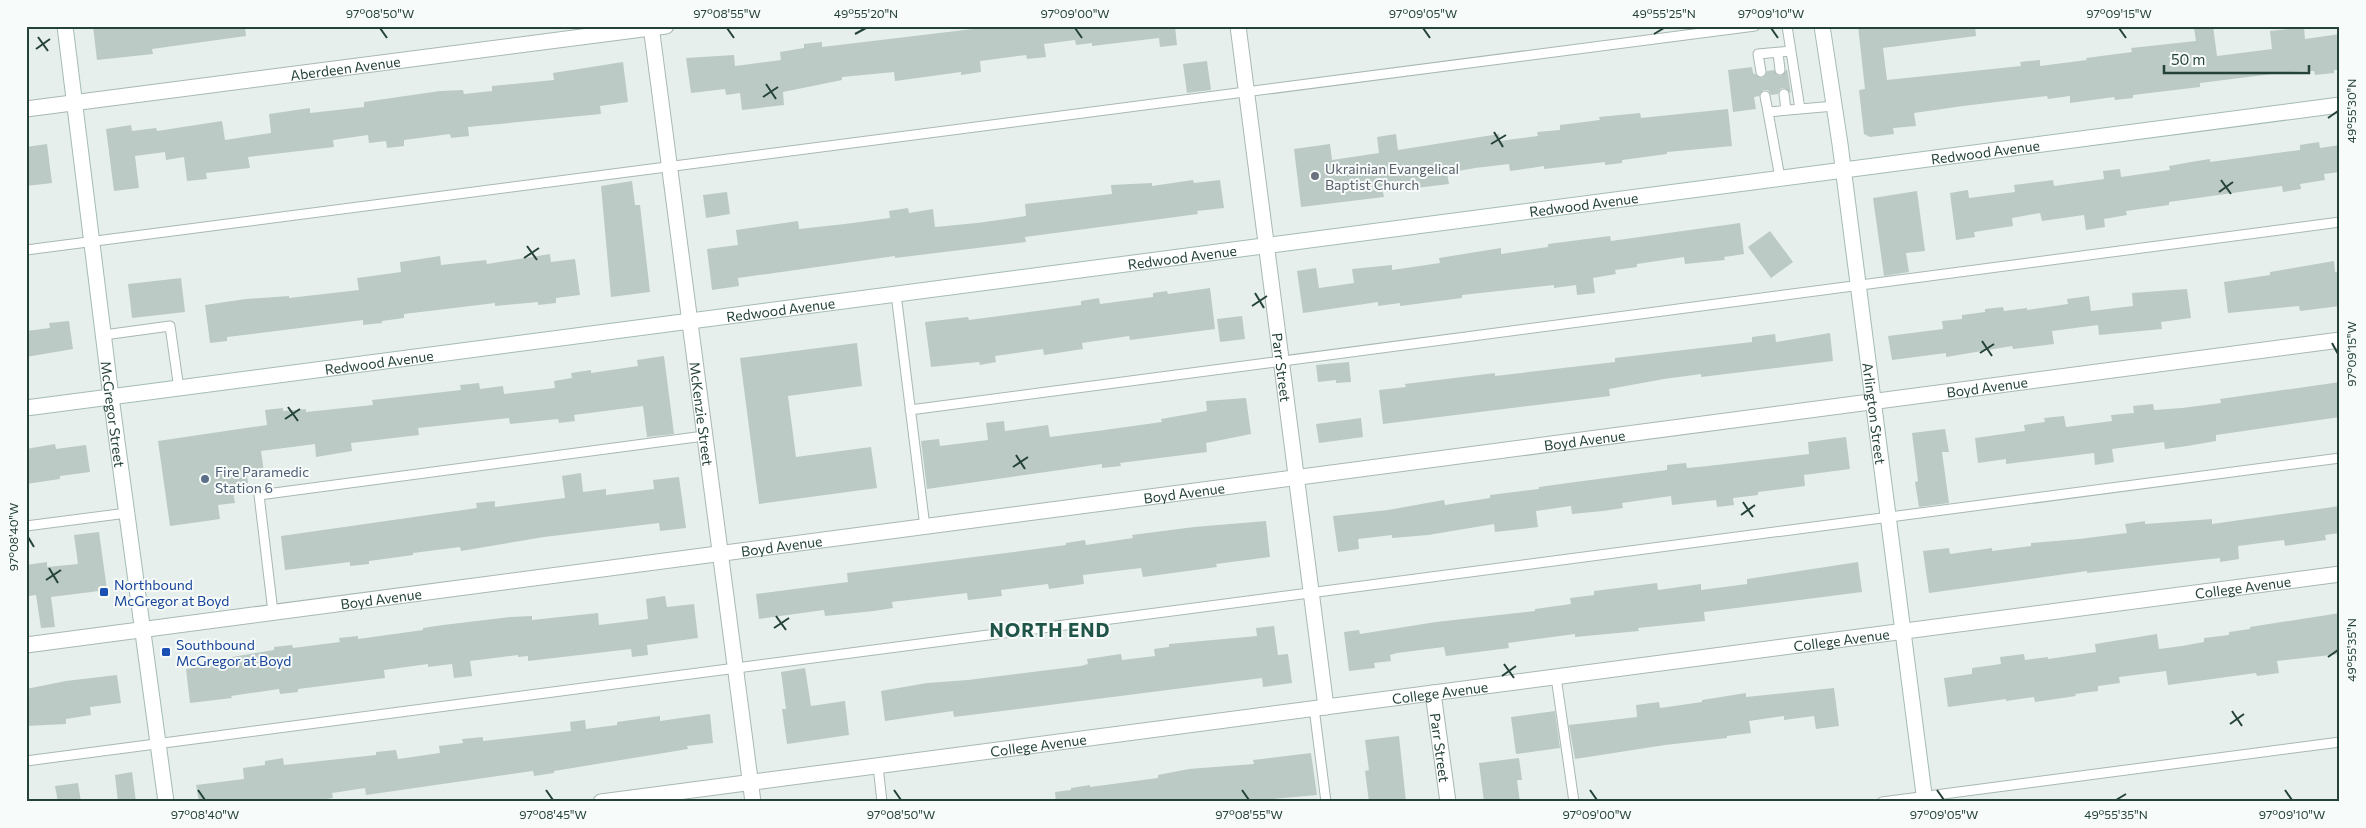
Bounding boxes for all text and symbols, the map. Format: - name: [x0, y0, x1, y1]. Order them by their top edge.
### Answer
- text: 97°08'50"W: [346, 6, 414, 20]
- text: 97°08'55"W: [693, 6, 761, 20]
- text: 49°55'20"N: [834, 6, 898, 20]
- text: 97°09'00"W: [1040, 6, 1110, 20]
- text: 97°09'05"W: [1389, 6, 1457, 20]
- text: 49°55'25"N: [1632, 6, 1696, 20]
- text: 97°09'10"W: [1738, 6, 1804, 20]
- text: 97°09'15"W: [2086, 6, 2152, 20]
- scale bar: [2164, 42, 2308, 74]
- text: 50 m: [2171, 50, 2205, 68]
- street label: Aberdeen Avenue: [289, 52, 401, 83]
- text: 49°55'30"N: [2344, 79, 2358, 143]
- street label: Redwood Avenue: [1930, 136, 2041, 167]
- place label: Ukrainian Evangelical Baptist Church: [1325, 160, 1459, 193]
- marker: Ukrainian Evangelical Baptist Church: [1309, 170, 1321, 182]
- street label: Redwood Avenue: [1528, 188, 1639, 220]
- street label: Redwood Avenue: [1127, 241, 1238, 272]
- street label: Redwood Avenue: [725, 294, 836, 325]
- text: 97°09'15"W: [2344, 321, 2358, 387]
- street label: Parr Street: [1269, 332, 1295, 403]
- street label: Redwood Avenue: [324, 346, 434, 377]
- street label: McGregor Street: [98, 360, 129, 468]
- street label: McKenzie Street: [687, 361, 717, 467]
- street label: Arlington Street: [1860, 362, 1890, 466]
- street label: Boyd Avenue: [1945, 373, 2029, 400]
- street label: Boyd Avenue: [1543, 426, 1626, 453]
- place label: Fire Paramedic Station 6: [215, 463, 309, 496]
- marker: Fire Paramedic Station 6: [199, 473, 211, 485]
- street label: Boyd Avenue: [1142, 479, 1226, 506]
- text: 97°08'40"W: [6, 503, 20, 571]
- street label: Boyd Avenue: [740, 532, 823, 559]
- street label: College Avenue: [2194, 572, 2292, 601]
- place label: Northbound McGregor at Boyd: [114, 576, 229, 609]
- street label: Boyd Avenue: [339, 584, 423, 612]
- marker: Northbound McGregor at Boyd: [98, 586, 110, 598]
- district label: NORTH END: [989, 618, 1111, 641]
- text: 49°55'35"N: [2344, 618, 2358, 682]
- street label: College Avenue: [1792, 625, 1890, 654]
- place label: Southbound McGregor at Boyd: [176, 636, 291, 669]
- marker: Southbound McGregor at Boyd: [160, 646, 172, 658]
- street label: College Avenue: [1391, 677, 1489, 707]
- street label: Parr Street: [1427, 712, 1454, 783]
- street label: College Avenue: [989, 730, 1087, 759]
- text: 97°08'40"W: [171, 807, 239, 821]
- text: 97°08'45"W: [519, 807, 587, 821]
- text: 97°08'50"W: [867, 807, 935, 821]
- text: 97°08'55"W: [1215, 807, 1283, 821]
- text: 97°09'00"W: [1562, 807, 1632, 821]
- text: 97°09'05"W: [1910, 807, 1978, 821]
- text: 49°55'35"N: [2084, 807, 2148, 821]
- text: 97°09'10"W: [2259, 807, 2325, 821]

